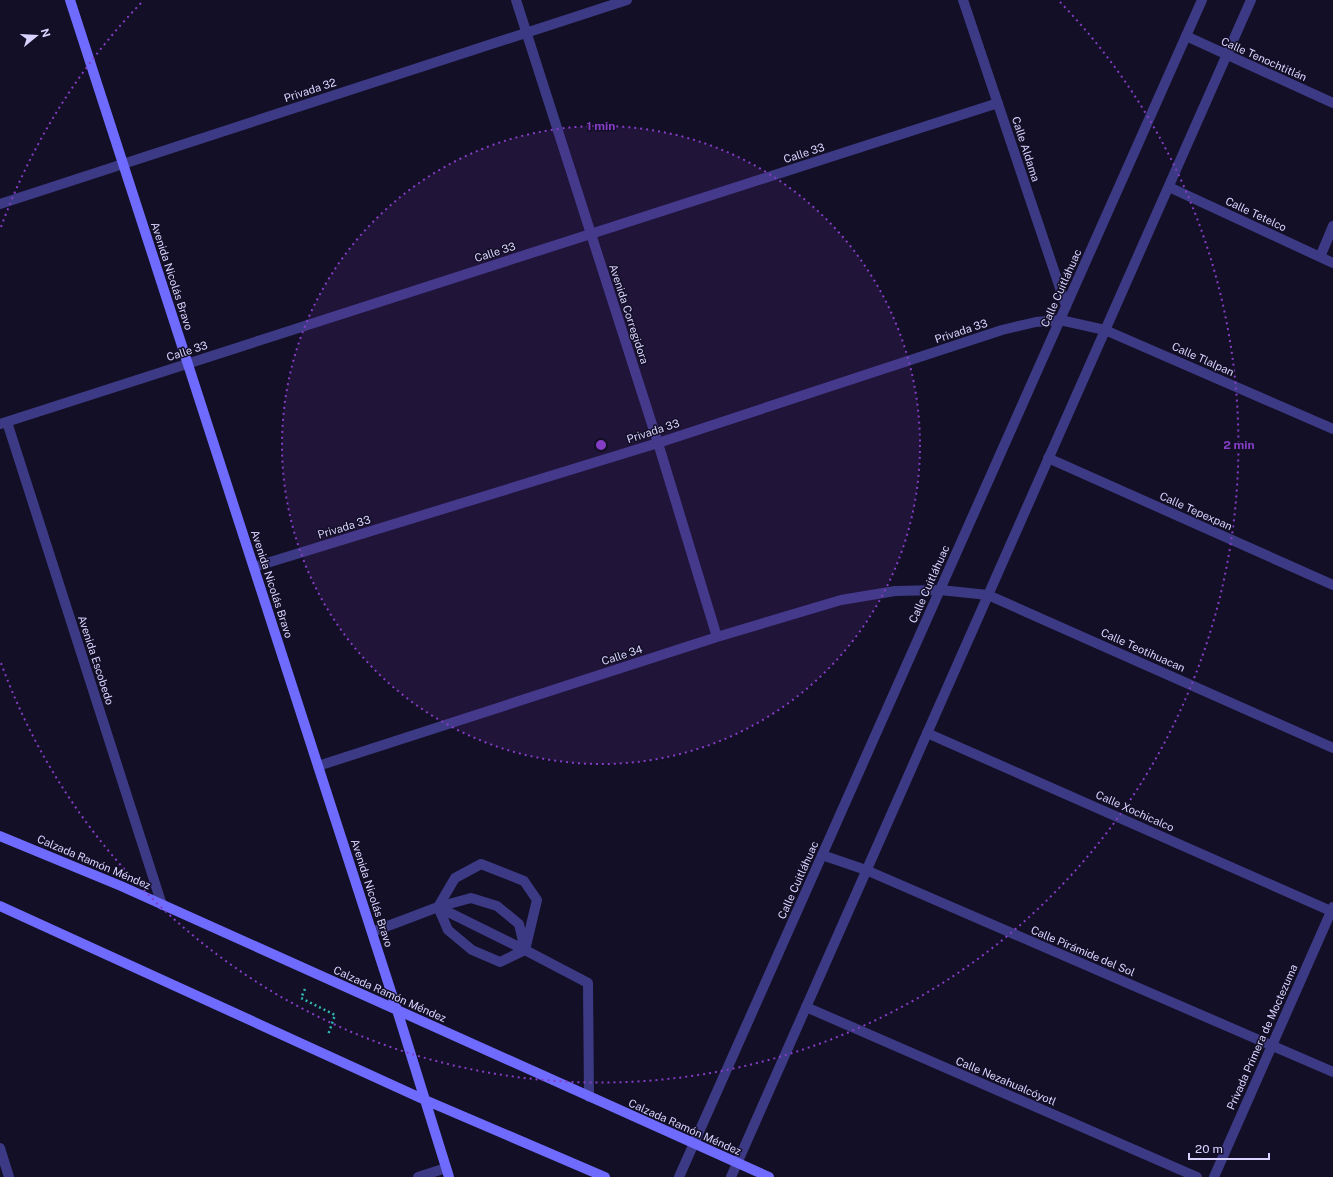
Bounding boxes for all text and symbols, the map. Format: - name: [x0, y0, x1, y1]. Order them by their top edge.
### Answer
- north arrow: [16, 16, 56, 56]
- text: N: [38, 27, 53, 39]
- street label: Calle Tenochtitlán: [1219, 35, 1309, 83]
- street label: Privada 32: [282, 76, 338, 104]
- street label: Calle Aldama: [1010, 115, 1042, 183]
- text: 1 min: [587, 119, 615, 133]
- street label: Calle 33: [782, 141, 826, 165]
- street label: Calle Tetelco: [1224, 195, 1288, 233]
- street label: Avenida Nicolás Bravo: [149, 220, 195, 332]
- street label: Calle 33: [473, 240, 517, 264]
- street label: Calle Cuitláhuac: [1038, 247, 1084, 329]
- street label: Avenida Corregidora: [607, 263, 651, 365]
- street label: Privada 33: [933, 317, 989, 345]
- street label: Calle 33: [165, 339, 209, 363]
- street label: Calle Tlalpan: [1170, 340, 1236, 378]
- street label: Privada 33: [625, 417, 681, 445]
- centre of rings: [594, 438, 608, 452]
- text: 2 min: [1223, 438, 1255, 452]
- street label: Calle Tepexpan: [1158, 490, 1234, 532]
- street label: Privada 33: [316, 513, 372, 541]
- street label: Avenida Nicolás Bravo: [249, 528, 295, 640]
- street label: Calle Cuitláhuac: [906, 543, 952, 625]
- street label: Avenida Escobedo: [76, 614, 116, 706]
- street label: Calle Teotihuacan: [1099, 626, 1187, 674]
- street label: Calle 34: [600, 643, 644, 667]
- street label: Calle Xochicalco: [1094, 788, 1176, 834]
- street label: Calzada Ramón Méndez: [35, 833, 153, 891]
- street label: Avenida Nicolás Bravo: [349, 837, 395, 949]
- street label: Calle Cuitláhuac: [775, 839, 821, 921]
- street label: Calle Pirámide del Sol: [1029, 924, 1137, 978]
- street label: Privada Primera de Moctezuma: [1224, 962, 1300, 1112]
- street label: Calzada Ramón Méndez: [332, 964, 448, 1024]
- street label: Calle Nezahualcóyotl: [954, 1054, 1058, 1108]
- street label: Calzada Ramón Méndez: [627, 1097, 743, 1157]
- scale bar: [1189, 1135, 1269, 1161]
- text: 20 m: [1195, 1142, 1223, 1156]

